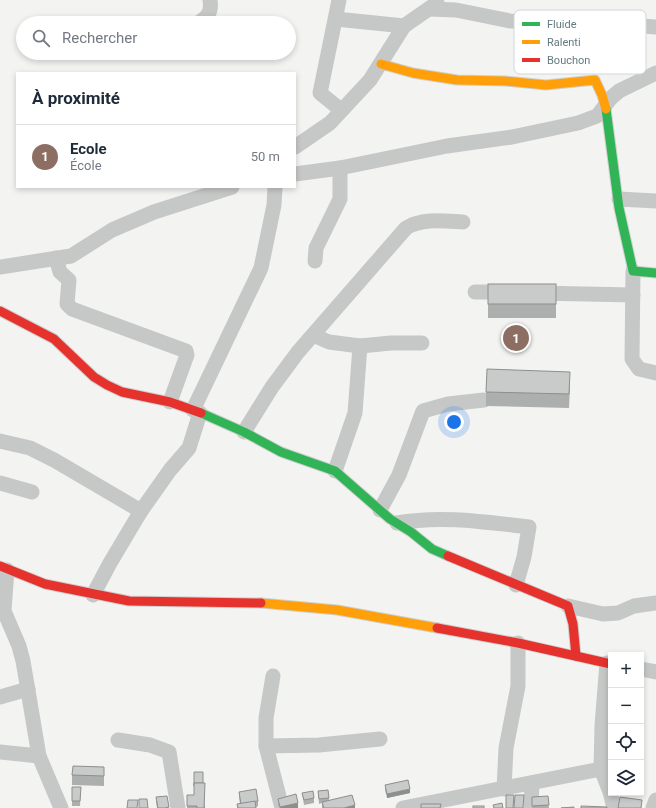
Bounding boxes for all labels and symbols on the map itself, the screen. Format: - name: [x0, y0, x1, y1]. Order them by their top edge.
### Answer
- legend: [514, 10, 646, 74]
- text: Fluide: [547, 18, 577, 31]
- text: Ralenti: [547, 36, 581, 49]
- text: Bouchon: [547, 54, 590, 67]
- pin: 1: [503, 323, 529, 353]
- your location: [444, 412, 464, 432]

